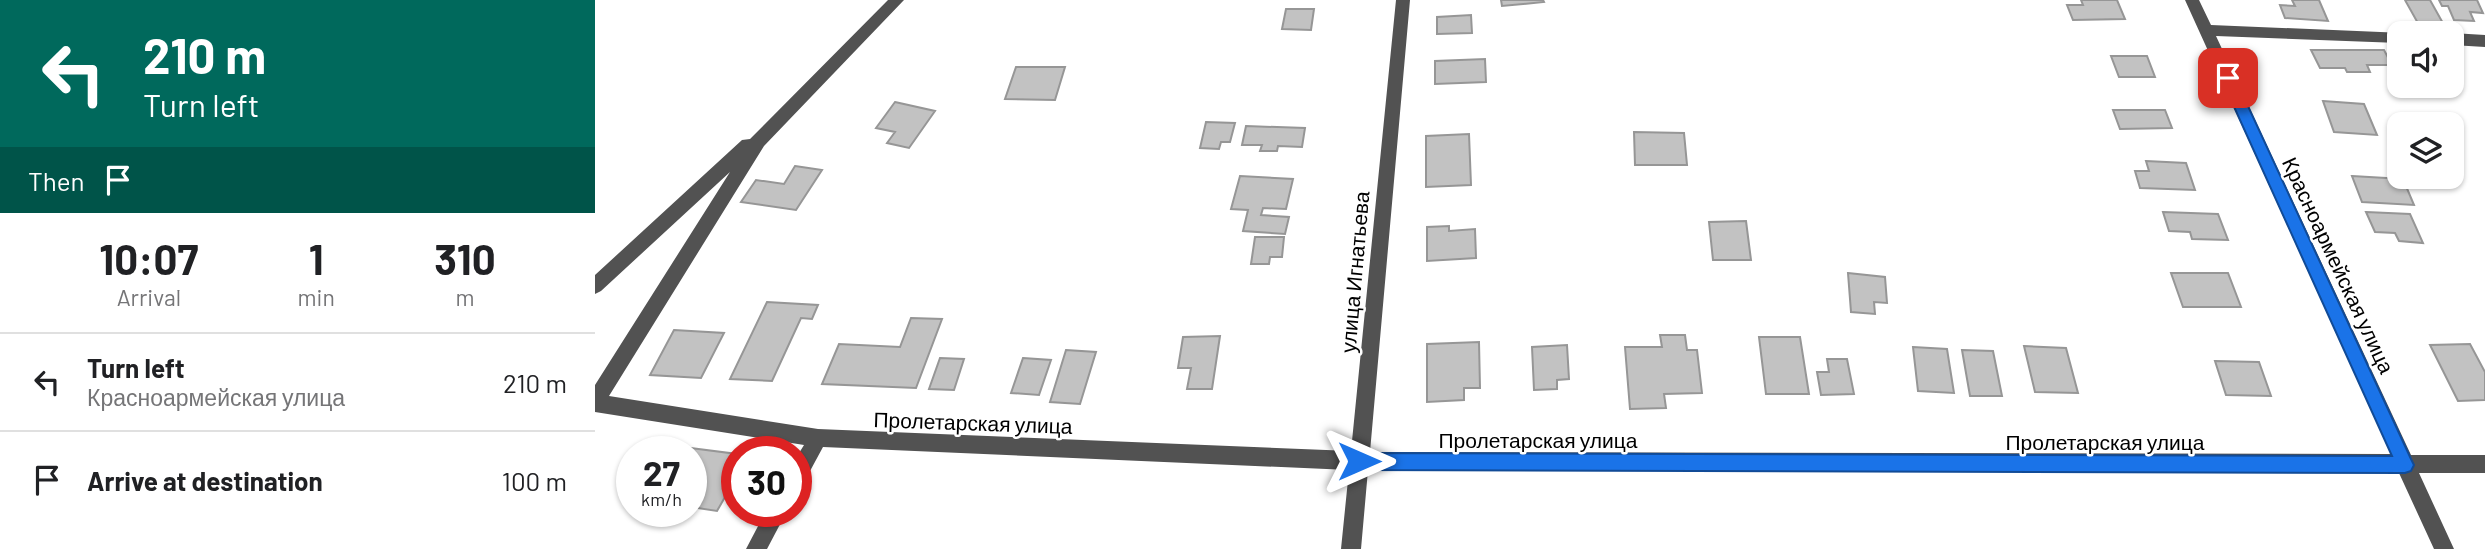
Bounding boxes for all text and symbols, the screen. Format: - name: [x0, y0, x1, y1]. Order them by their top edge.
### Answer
- map controls: [2387, 21, 2464, 189]
- button: sound: [2387, 21, 2464, 98]
- text: 210 m: [143, 25, 266, 84]
- icon: left: [28, 28, 119, 119]
- pin: [2198, 48, 2258, 108]
- icon: arrive: [2209, 59, 2247, 97]
- text: Turn left: [143, 85, 260, 123]
- button: layers: [2387, 112, 2464, 189]
- street label: Красноармейская улица: [2278, 153, 2400, 377]
- icon: arrive: [99, 161, 137, 199]
- text: Then: [28, 165, 85, 196]
- street label: улица Игнатьева: [1334, 190, 1374, 354]
- text: 10:07: [99, 233, 198, 283]
- text: 1: [309, 233, 324, 283]
- text: 310: [434, 233, 496, 283]
- text: Arrival: [117, 283, 181, 311]
- text: min: [298, 283, 335, 311]
- text: m: [455, 283, 474, 311]
- text: Turn left: [87, 352, 185, 383]
- icon: left: [28, 363, 66, 401]
- text: 210 m: [503, 367, 567, 398]
- text: Красноармейская улица: [87, 383, 345, 411]
- street label: Пролетарская улица: [873, 406, 1073, 438]
- position arrow: [1322, 424, 1396, 498]
- street label: Пролетарская улица: [1438, 427, 1638, 452]
- street label: Пролетарская улица: [2005, 429, 2205, 454]
- speed limit sign: 30: [721, 436, 812, 527]
- text: 27: [643, 451, 680, 493]
- icon: arrive: [28, 461, 66, 499]
- text: Arrive at destination: [87, 465, 323, 496]
- text: 100 m: [502, 465, 567, 496]
- text: km/h: [641, 488, 682, 510]

